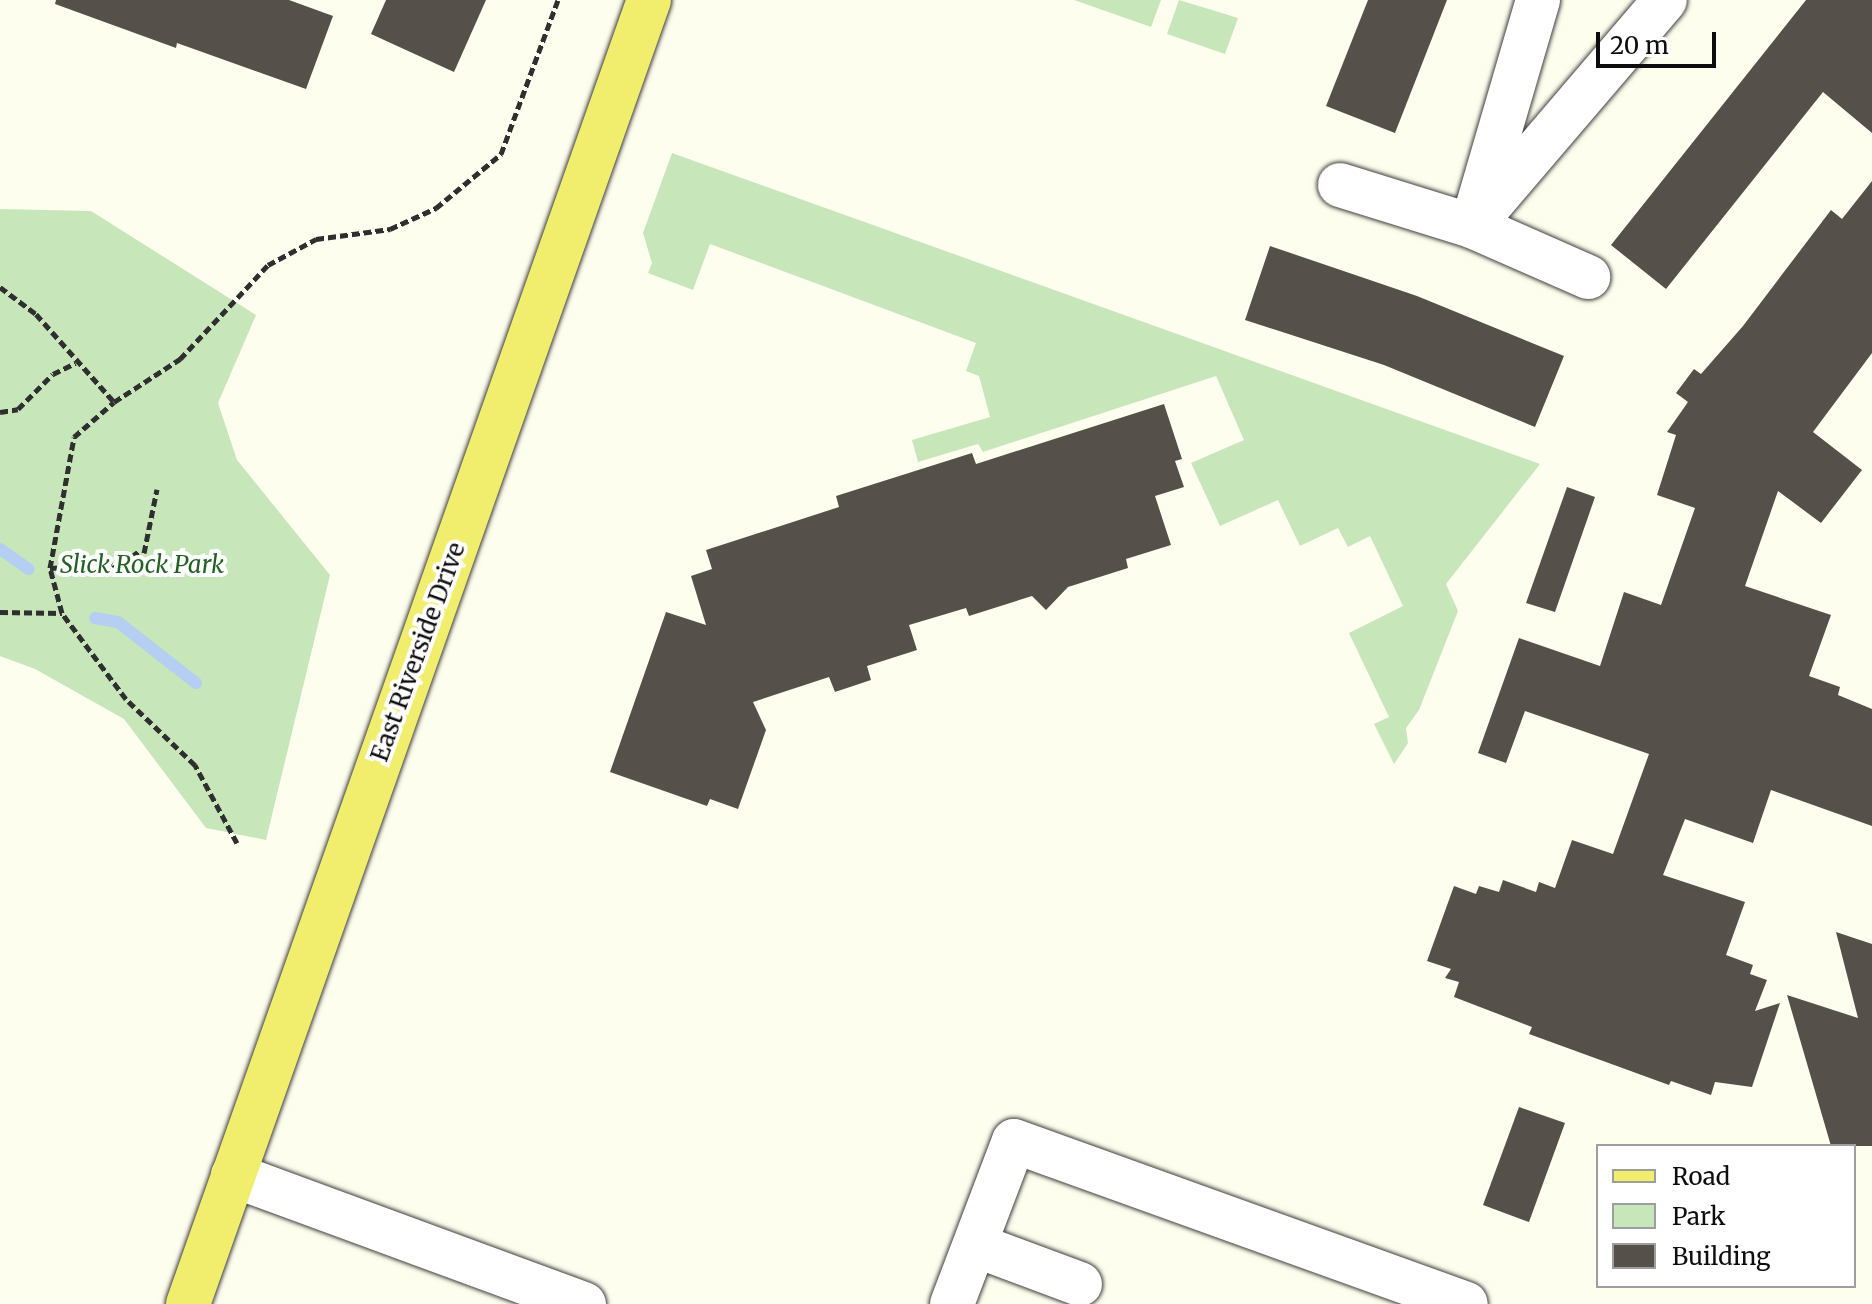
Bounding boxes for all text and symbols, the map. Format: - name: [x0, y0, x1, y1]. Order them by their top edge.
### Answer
- scale bar: [1600, 16, 1720, 66]
- text: 20 m: [1610, 30, 1669, 61]
- street label: East Riverside Drive: [365, 539, 471, 765]
- park label: Slick Rock Park: [60, 551, 224, 579]
- legend: [1596, 1144, 1856, 1288]
- text: Road: [1672, 1161, 1730, 1192]
- text: Park: [1672, 1201, 1725, 1232]
- text: Building: [1672, 1241, 1771, 1272]

